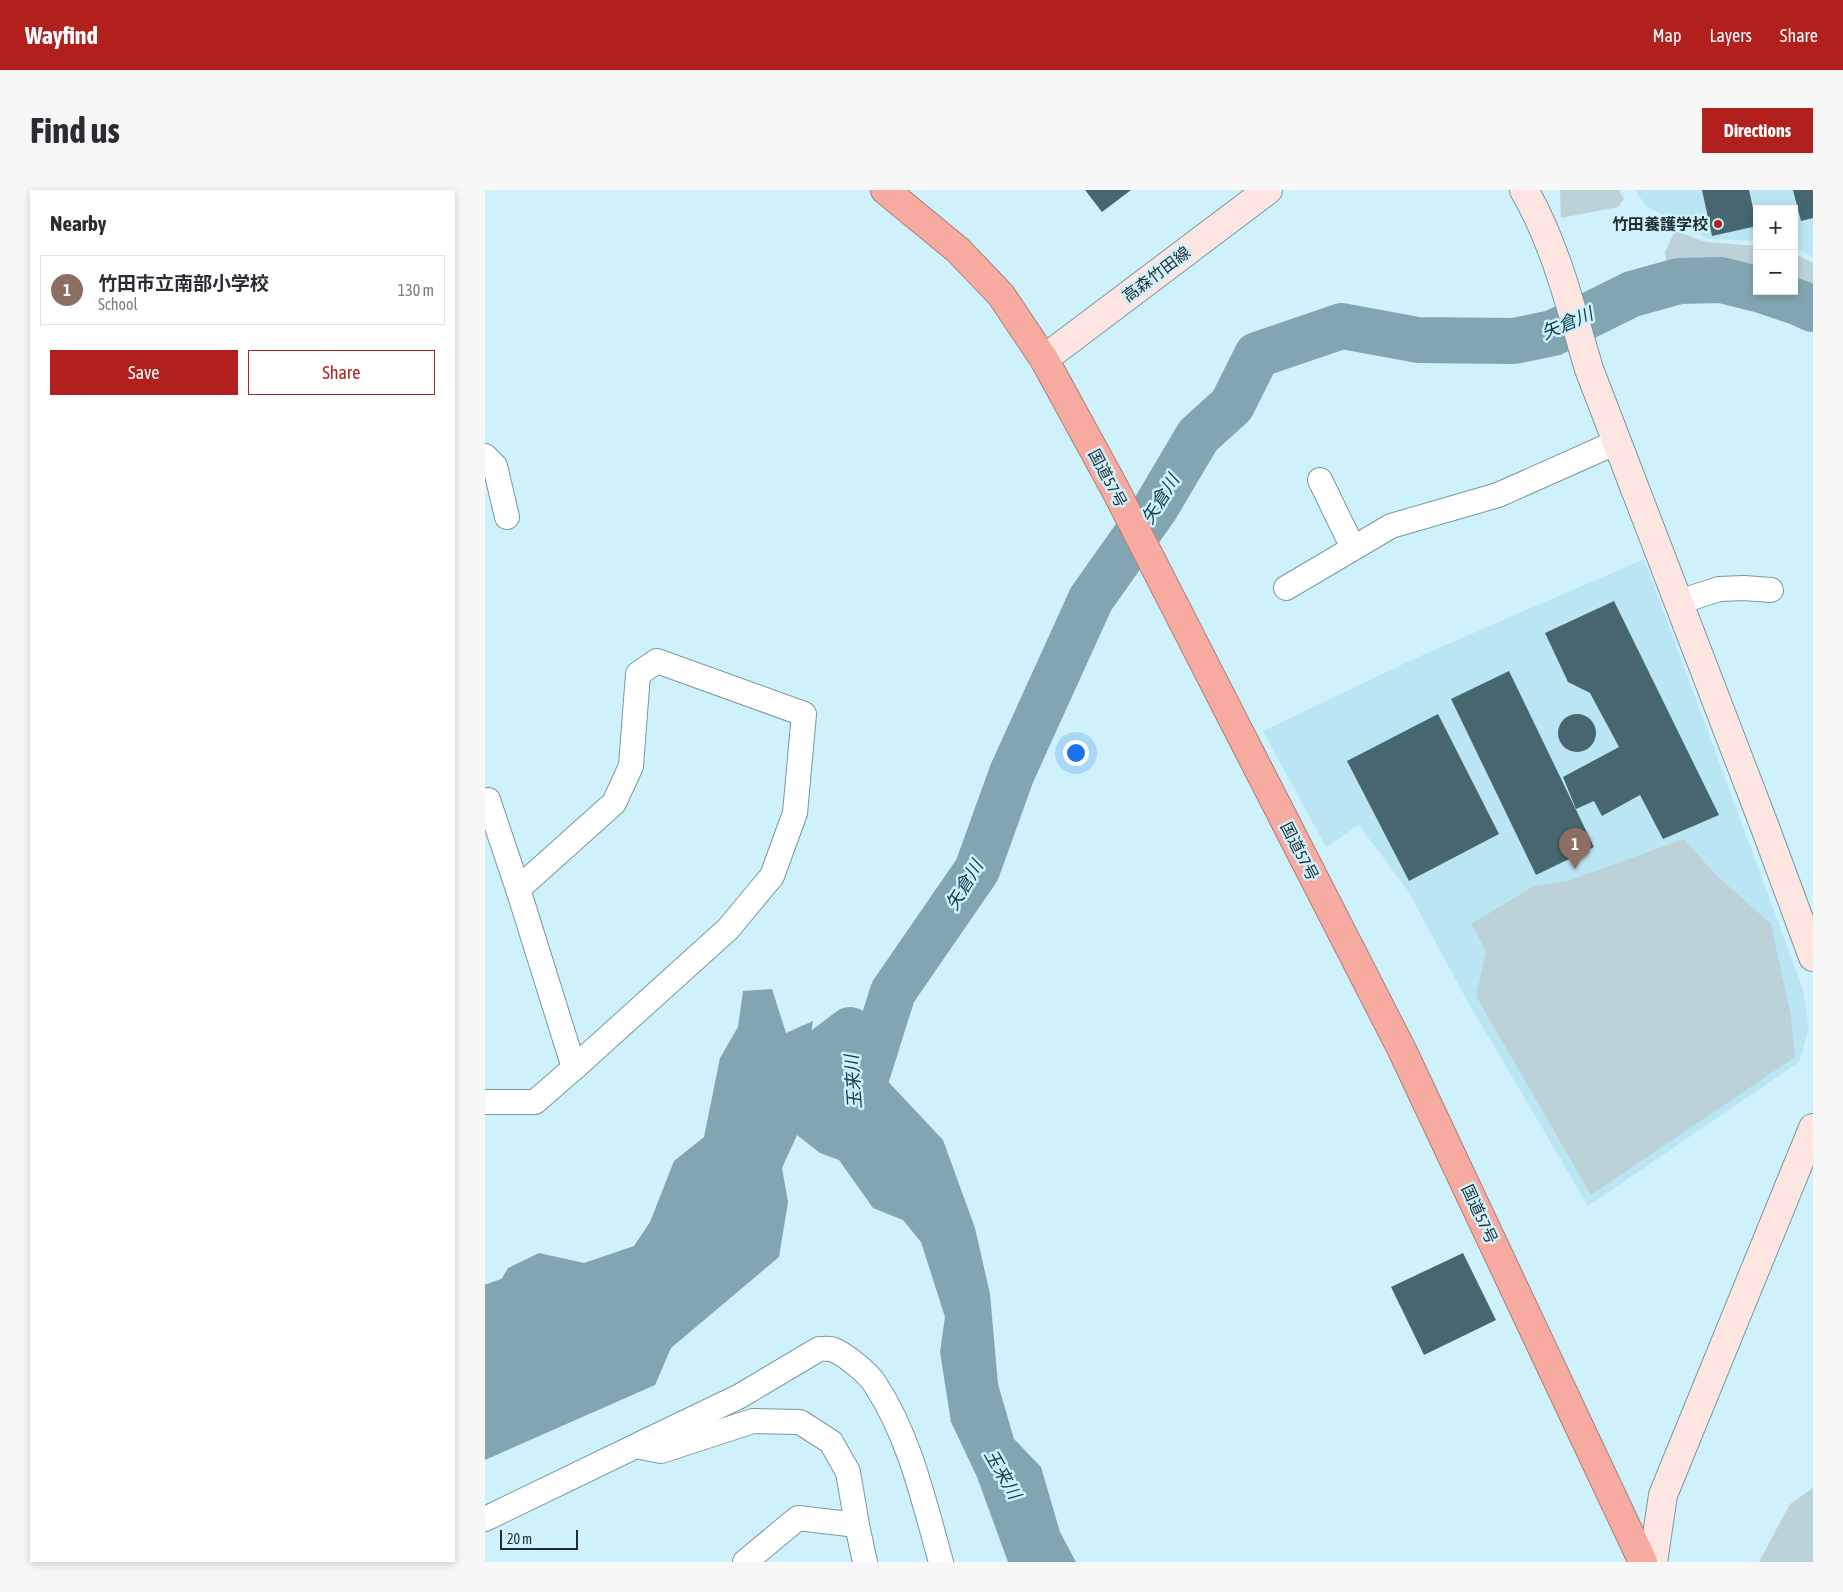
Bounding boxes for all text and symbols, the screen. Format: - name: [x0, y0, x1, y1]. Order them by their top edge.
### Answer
- text: Wayfind: [25, 22, 98, 49]
- text: Map: [1652, 25, 1681, 46]
- text: Layers: [1709, 25, 1752, 46]
- text: Share: [1780, 25, 1818, 46]
- button: Directions: [1702, 108, 1813, 153]
- text: Find us: [30, 110, 120, 150]
- map controls: [1753, 205, 1798, 295]
- button: +: [1753, 205, 1798, 250]
- text: Nearby: [50, 211, 106, 235]
- place label: 竹田養護学校: [1612, 215, 1708, 233]
- marker: 竹田養護学校: [1712, 218, 1724, 230]
- street label: 高森竹田線: [1119, 243, 1193, 305]
- button: −: [1753, 250, 1798, 295]
- text: 竹田市立南部小学校: [98, 272, 269, 294]
- text: 1: [63, 281, 71, 299]
- text: 130 m: [398, 281, 434, 299]
- text: School: [98, 295, 138, 313]
- water label: 矢倉川: [1538, 302, 1598, 343]
- button: Save: [50, 350, 238, 395]
- button: Share: [248, 350, 435, 395]
- street label: 国道57号: [1085, 446, 1131, 510]
- water label: 矢倉川: [1137, 469, 1184, 527]
- your location: [1063, 740, 1089, 766]
- street label: 国道57号: [1278, 819, 1322, 883]
- pin: 1: [1559, 828, 1591, 869]
- water label: 矢倉川: [941, 855, 988, 914]
- water label: 玉来川: [841, 1052, 865, 1110]
- street label: 国道57号: [1459, 1182, 1501, 1246]
- water label: 玉来川: [980, 1445, 1027, 1504]
- scale bar: [500, 1527, 577, 1550]
- text: 20 m: [507, 1531, 532, 1547]

